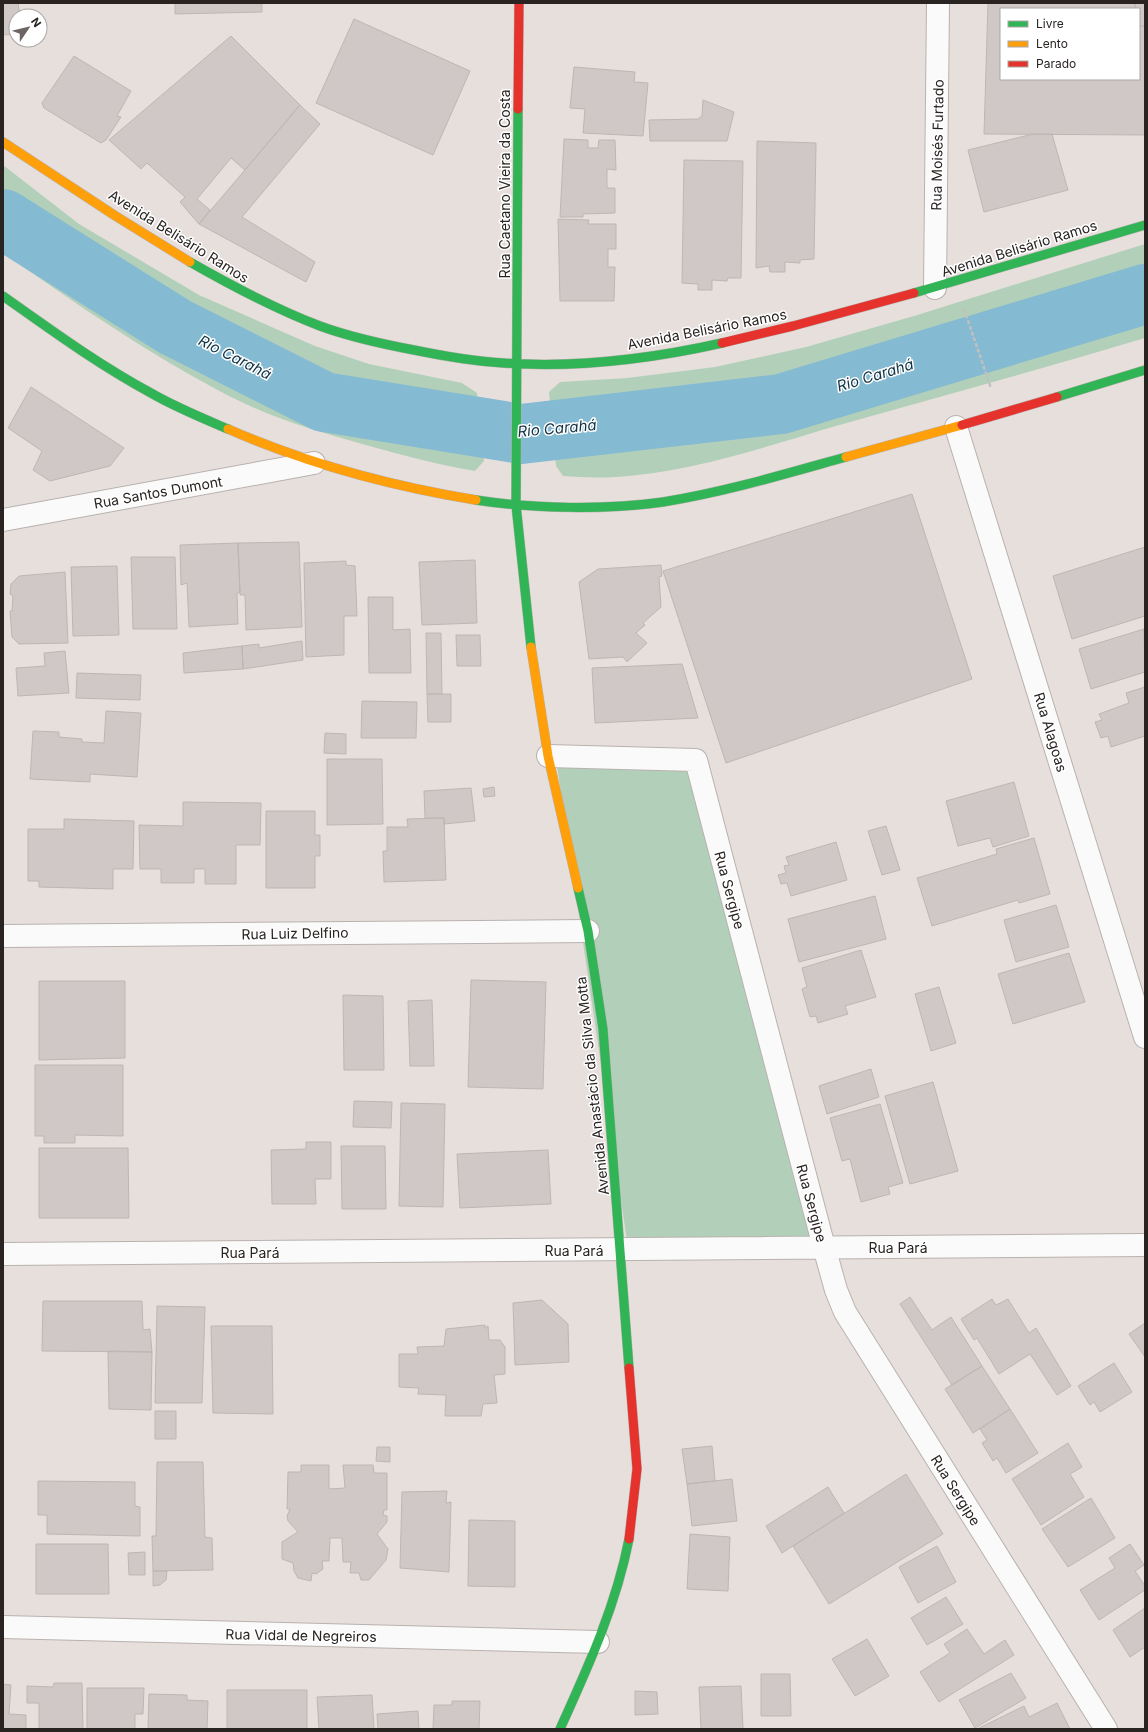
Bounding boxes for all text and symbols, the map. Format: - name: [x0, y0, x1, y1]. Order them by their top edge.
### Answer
- north arrow: [8, 8, 48, 48]
- legend: [1000, 8, 1140, 80]
- text: N: [28, 15, 44, 30]
- text: Livre: [1036, 16, 1064, 31]
- text: Lento: [1036, 36, 1068, 51]
- text: Parado: [1036, 56, 1076, 71]
- street label: Rua Moisés Furtado: [927, 79, 947, 211]
- street label: Rua Caetano Vieira da Costa: [496, 89, 513, 279]
- street label: Avenida Belisário Ramos: [106, 186, 252, 286]
- street label: Avenida Belisário Ramos: [939, 216, 1099, 280]
- street label: Avenida Belisário Ramos: [626, 305, 788, 353]
- water label: Rio Carahá: [195, 331, 275, 383]
- water label: Rio Carahá: [834, 354, 916, 396]
- water label: Rio Carahá: [517, 415, 597, 441]
- street label: Rua Santos Dumont: [92, 472, 224, 512]
- street label: Rua Alagoas: [1031, 690, 1071, 774]
- street label: Rua Sergipe: [711, 849, 749, 931]
- street label: Rua Luiz Delfino: [241, 924, 349, 942]
- street label: Avenida Anastácio da Silva Motta: [572, 976, 612, 1196]
- street label: Rua Sergipe: [793, 1162, 831, 1244]
- street label: Rua Pará: [868, 1239, 928, 1256]
- street label: Rua Pará: [544, 1242, 604, 1259]
- street label: Rua Pará: [220, 1244, 280, 1261]
- street label: Rua Sergipe: [928, 1452, 984, 1528]
- street label: Rua Vidal de Negreiros: [225, 1625, 377, 1645]

